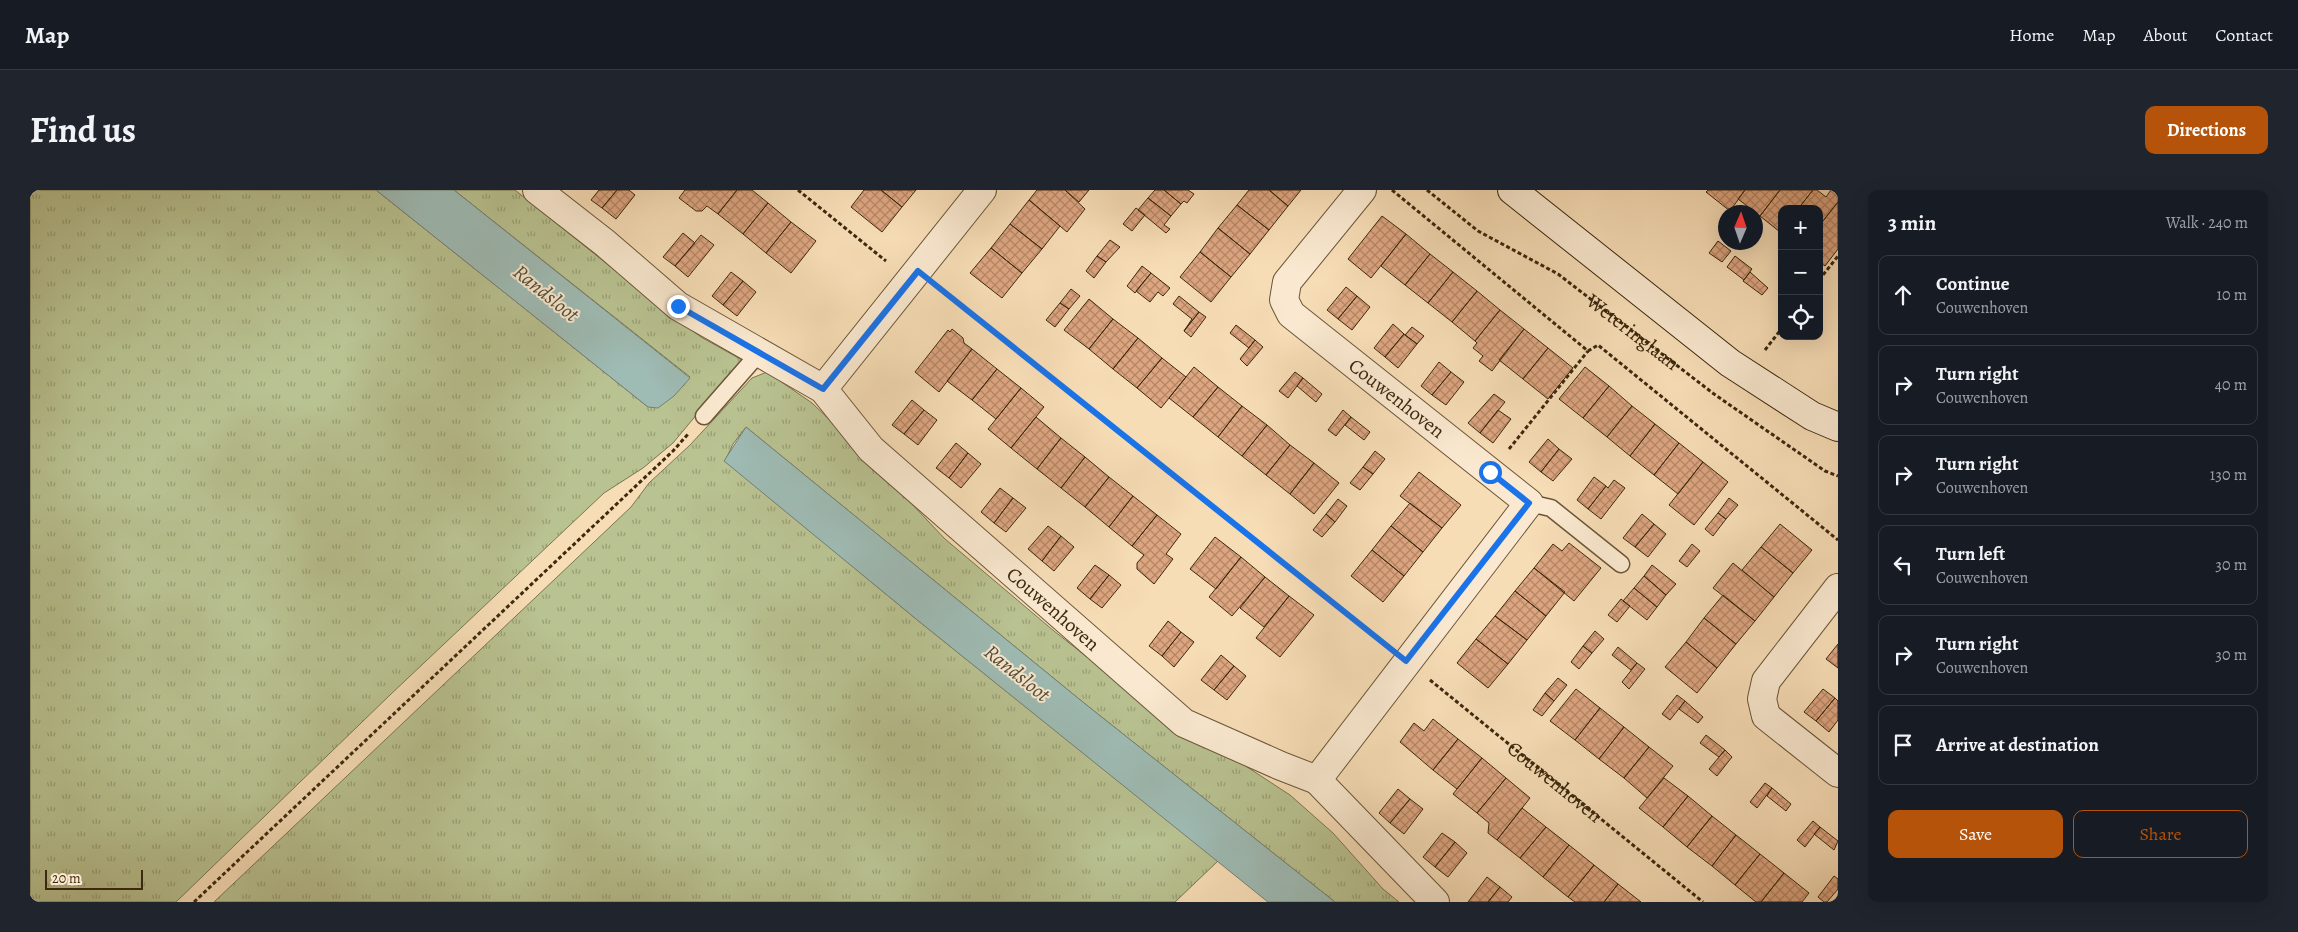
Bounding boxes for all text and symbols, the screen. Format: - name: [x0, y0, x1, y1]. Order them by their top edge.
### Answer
- text: Map: [25, 19, 69, 51]
- text: Home: [2009, 23, 2054, 47]
- text: Map: [2082, 23, 2115, 47]
- text: About: [2143, 23, 2187, 47]
- text: Contact: [2215, 23, 2273, 47]
- text: Find us: [30, 106, 136, 154]
- button: Directions: [2145, 106, 2268, 154]
- north arrow: [1718, 205, 1763, 250]
- map controls: [1778, 205, 1823, 340]
- button: +: [1778, 205, 1823, 250]
- text: 3 min: [1888, 209, 1936, 237]
- text: Walk · 240 m: [2166, 212, 2248, 234]
- button: −: [1778, 250, 1823, 295]
- water label: Randsloot: [507, 258, 585, 329]
- text: Continue: [1936, 271, 2010, 297]
- icon: ahead: [1889, 281, 1917, 309]
- text: 10 m: [2217, 284, 2247, 306]
- street label: Weteringlaan: [1580, 287, 1685, 377]
- route end: [667, 295, 690, 318]
- button: locate: [1778, 295, 1823, 340]
- text: Couwenhoven: [1936, 297, 2028, 319]
- street label: Couwenhoven: [1343, 352, 1451, 445]
- text: Turn right: [1936, 361, 2018, 387]
- icon: right: [1889, 371, 1917, 399]
- text: 40 m: [2215, 374, 2247, 396]
- text: Couwenhoven: [1936, 387, 2028, 409]
- text: Turn right: [1936, 451, 2018, 477]
- route start: [1479, 461, 1502, 484]
- icon: right: [1889, 461, 1917, 489]
- text: 130 m: [2210, 464, 2247, 486]
- text: Couwenhoven: [1936, 477, 2028, 499]
- text: Turn left: [1936, 541, 2005, 567]
- icon: left: [1889, 551, 1917, 579]
- text: 30 m: [2215, 554, 2247, 576]
- street label: Couwenhoven: [1001, 561, 1105, 657]
- text: Couwenhoven: [1936, 567, 2028, 589]
- text: Turn right: [1936, 631, 2018, 657]
- water label: Randsloot: [978, 638, 1056, 709]
- icon: right: [1889, 641, 1917, 669]
- text: 30 m: [2215, 644, 2247, 666]
- text: Couwenhoven: [1936, 657, 2028, 679]
- icon: arrive: [1889, 731, 1917, 759]
- text: Arrive at destination: [1936, 732, 2099, 758]
- street label: Couwenhoven: [1501, 735, 1608, 829]
- button: Save: [1888, 810, 2063, 858]
- button: Share: [2073, 810, 2248, 858]
- scale bar: [45, 867, 142, 890]
- text: 20 m: [52, 869, 81, 888]

